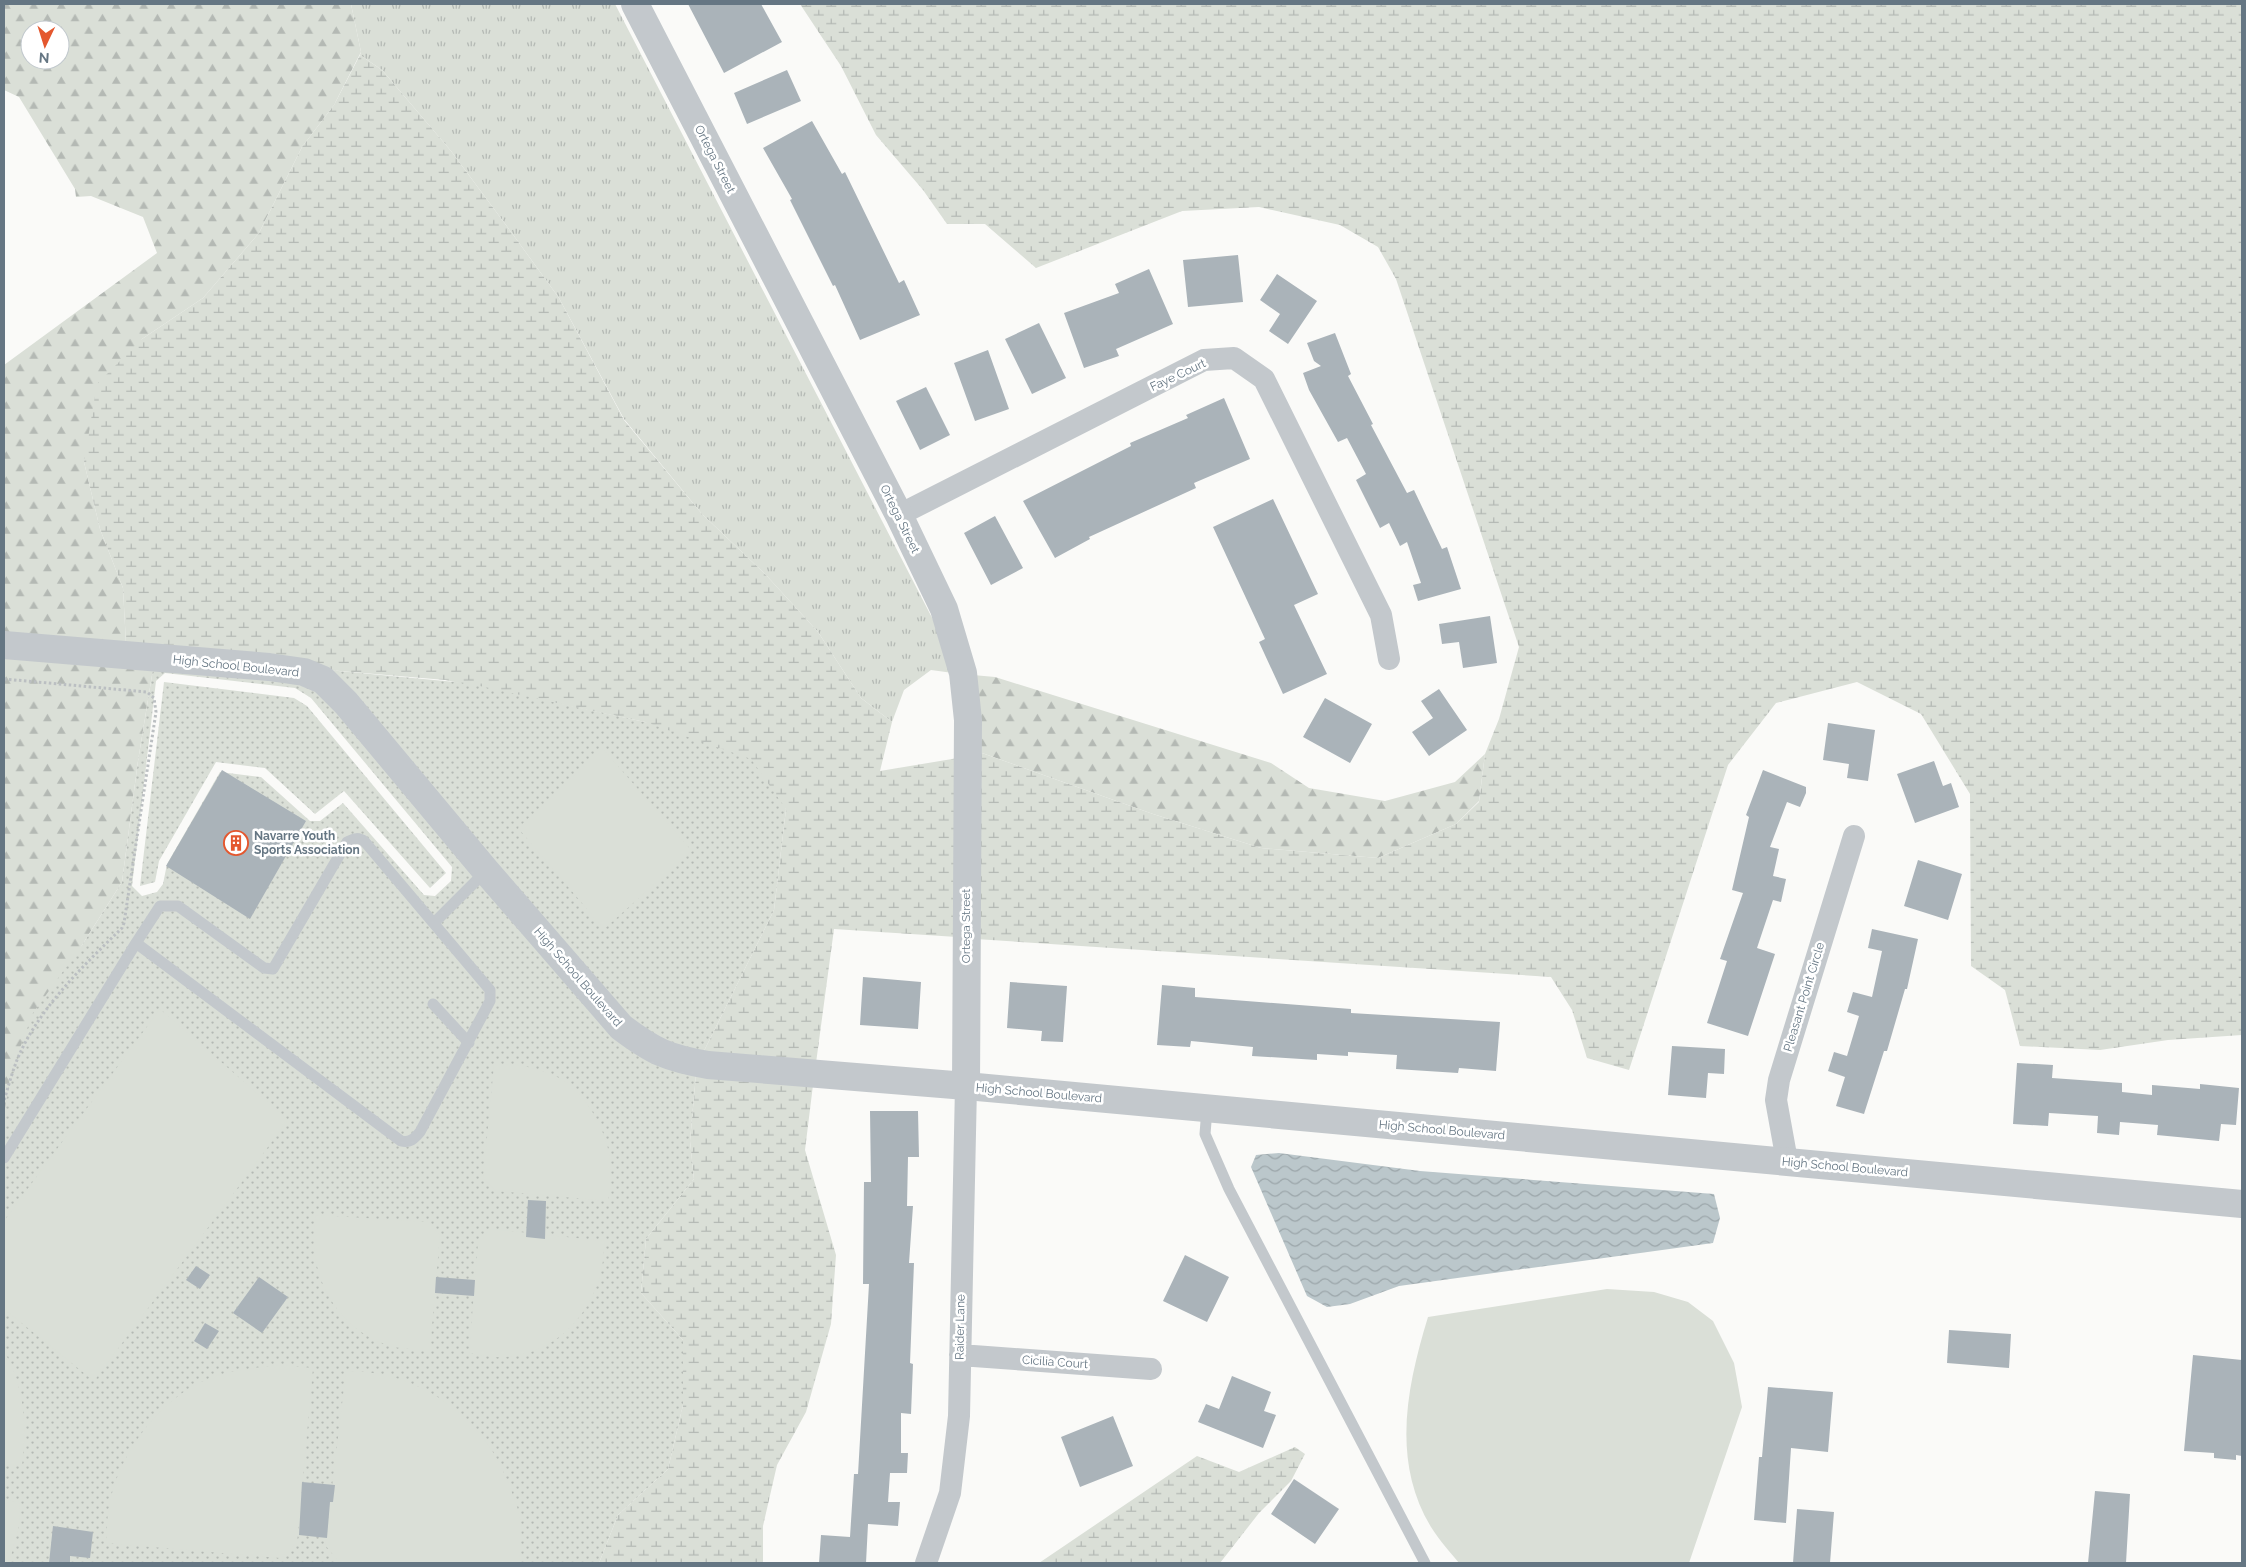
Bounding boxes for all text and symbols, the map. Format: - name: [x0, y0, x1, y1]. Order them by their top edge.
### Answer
- north arrow: [20, 20, 70, 70]
- text: N: [38, 50, 50, 66]
- street label: Ortega Street: [692, 123, 738, 195]
- street label: Faye Court: [1148, 356, 1208, 394]
- street label: Ortega Street: [877, 482, 923, 556]
- street label: High School Boulevard: [172, 652, 300, 680]
- place label: Navarre Youth Sports Association: [254, 829, 360, 857]
- building icon: Navarre Youth Sports Association: [223, 830, 249, 856]
- street label: Ortega Street: [959, 889, 973, 963]
- street label: High School Boulevard: [531, 925, 625, 1029]
- street label: Pleasant Point Circle: [1781, 941, 1827, 1053]
- street label: High School Boulevard: [975, 1081, 1103, 1105]
- street label: High School Boulevard: [1378, 1118, 1506, 1142]
- street label: High School Boulevard: [1781, 1155, 1909, 1179]
- street label: Raider Lane: [952, 1294, 968, 1360]
- street label: Cicilia Court: [1021, 1353, 1089, 1371]

